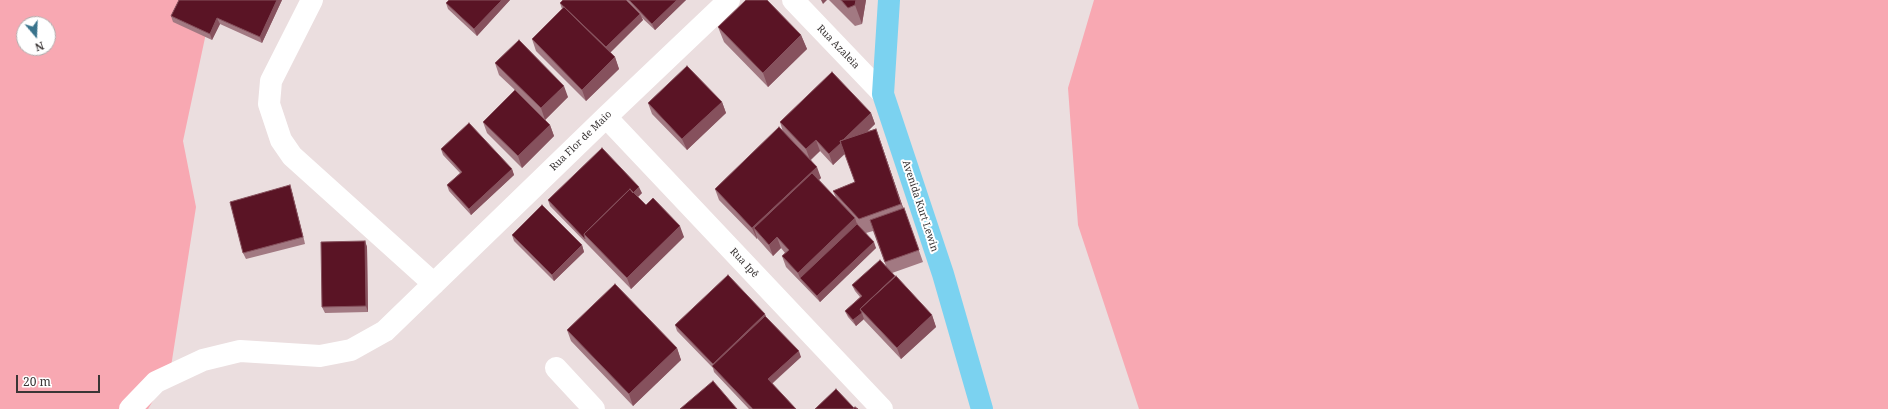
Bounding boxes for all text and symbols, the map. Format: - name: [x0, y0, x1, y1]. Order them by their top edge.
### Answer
- north arrow: [16, 16, 56, 56]
- street label: Rua Azaleia: [814, 23, 862, 71]
- text: N: [33, 38, 46, 55]
- street label: Rua Flor de Maio: [548, 108, 614, 174]
- street label: Avenida Kurt Lewin: [900, 159, 940, 253]
- street label: Rua Ipê: [727, 246, 761, 280]
- scale bar: [18, 367, 102, 393]
- text: 20 m: [23, 373, 51, 390]

